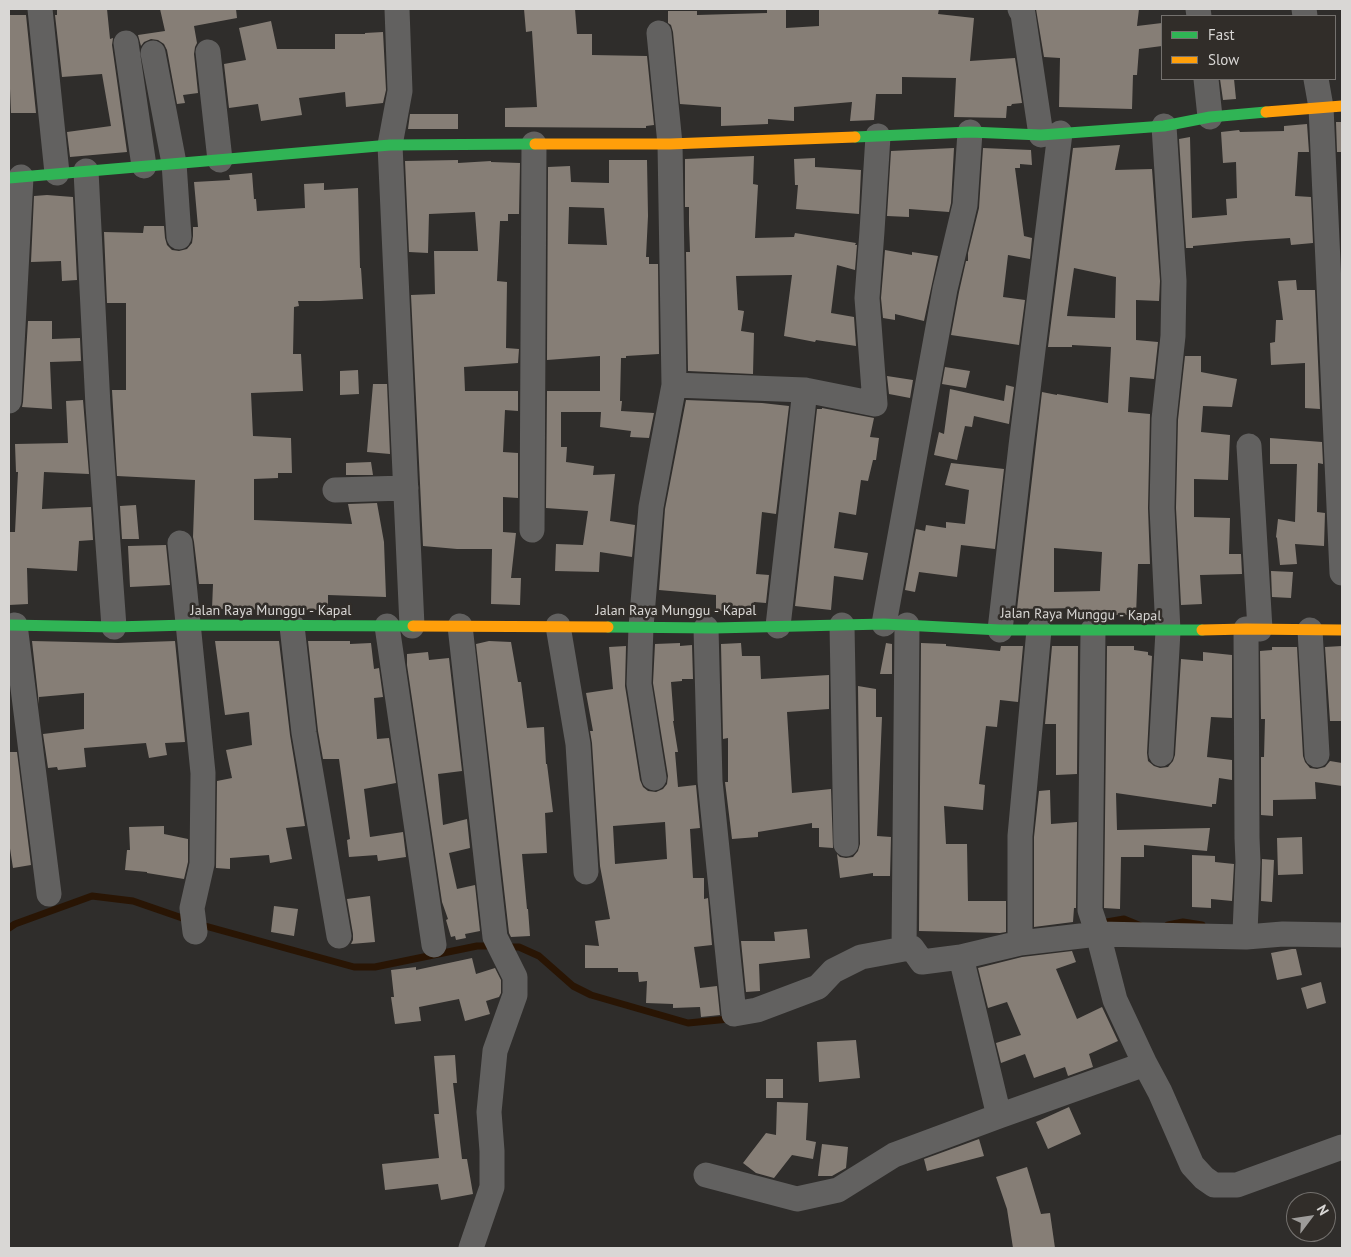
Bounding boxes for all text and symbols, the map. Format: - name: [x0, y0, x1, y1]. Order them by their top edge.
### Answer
- legend: [1161, 15, 1336, 80]
- text: Fast: [1208, 25, 1235, 44]
- text: Slow: [1208, 50, 1239, 69]
- street label: Jalan Raya Munggu - Kapal: [191, 603, 351, 619]
- street label: Jalan Raya Munggu - Kapal: [596, 603, 756, 619]
- street label: Jalan Raya Munggu - Kapal: [1000, 605, 1162, 625]
- north arrow: [1286, 1192, 1336, 1242]
- text: N: [1313, 1201, 1333, 1218]

